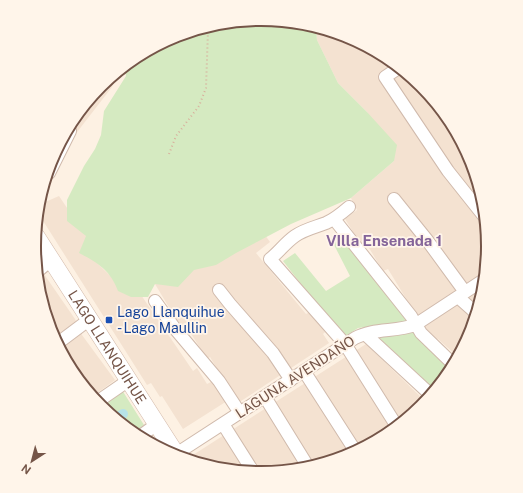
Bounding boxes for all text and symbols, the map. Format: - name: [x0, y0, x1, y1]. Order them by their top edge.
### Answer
- district label: VIlla Ensenada 1: [326, 232, 442, 249]
- street label: LAGO LLANQUIHUE: [65, 287, 150, 407]
- place label: Lago Llanquihue - Lago Maullin: [117, 304, 225, 336]
- marker: Lago Llanquihue - Lago Maullin: [104, 315, 114, 325]
- street label: LAGUNA AVENDAÑO: [232, 332, 358, 422]
- north arrow: [12, 441, 52, 481]
- text: N: [19, 462, 33, 476]

